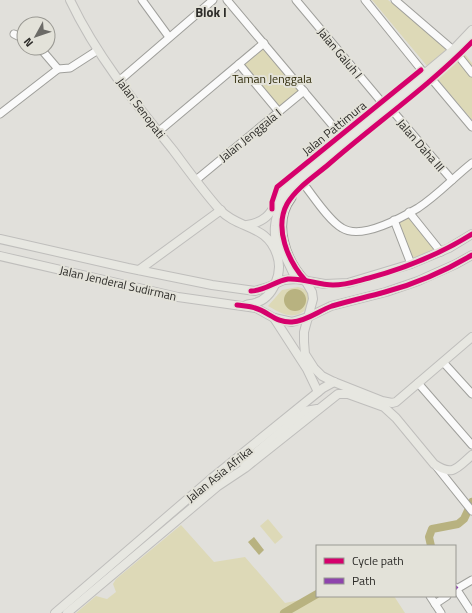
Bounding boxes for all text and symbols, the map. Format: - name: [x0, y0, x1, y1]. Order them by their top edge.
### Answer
- district label: Blok I: [195, 2, 227, 22]
- north arrow: [16, 16, 56, 56]
- street label: Jalan Galuh I: [313, 23, 367, 83]
- text: N: [20, 34, 37, 50]
- park label: Taman Jenggala: [232, 69, 312, 88]
- street label: Jalan Senopati: [112, 74, 170, 142]
- street label: Jalan Pattimura: [298, 96, 370, 160]
- street label: Jalan Jenggala I: [214, 104, 286, 166]
- street label: Jalan Daha III: [392, 114, 450, 176]
- street label: Jalan Jenderal Sudirman: [58, 260, 178, 306]
- street label: Jalan Asia Afrika: [182, 441, 256, 507]
- legend: [316, 545, 456, 597]
- text: Cycle path: [352, 551, 404, 570]
- text: Path: [352, 571, 376, 590]

